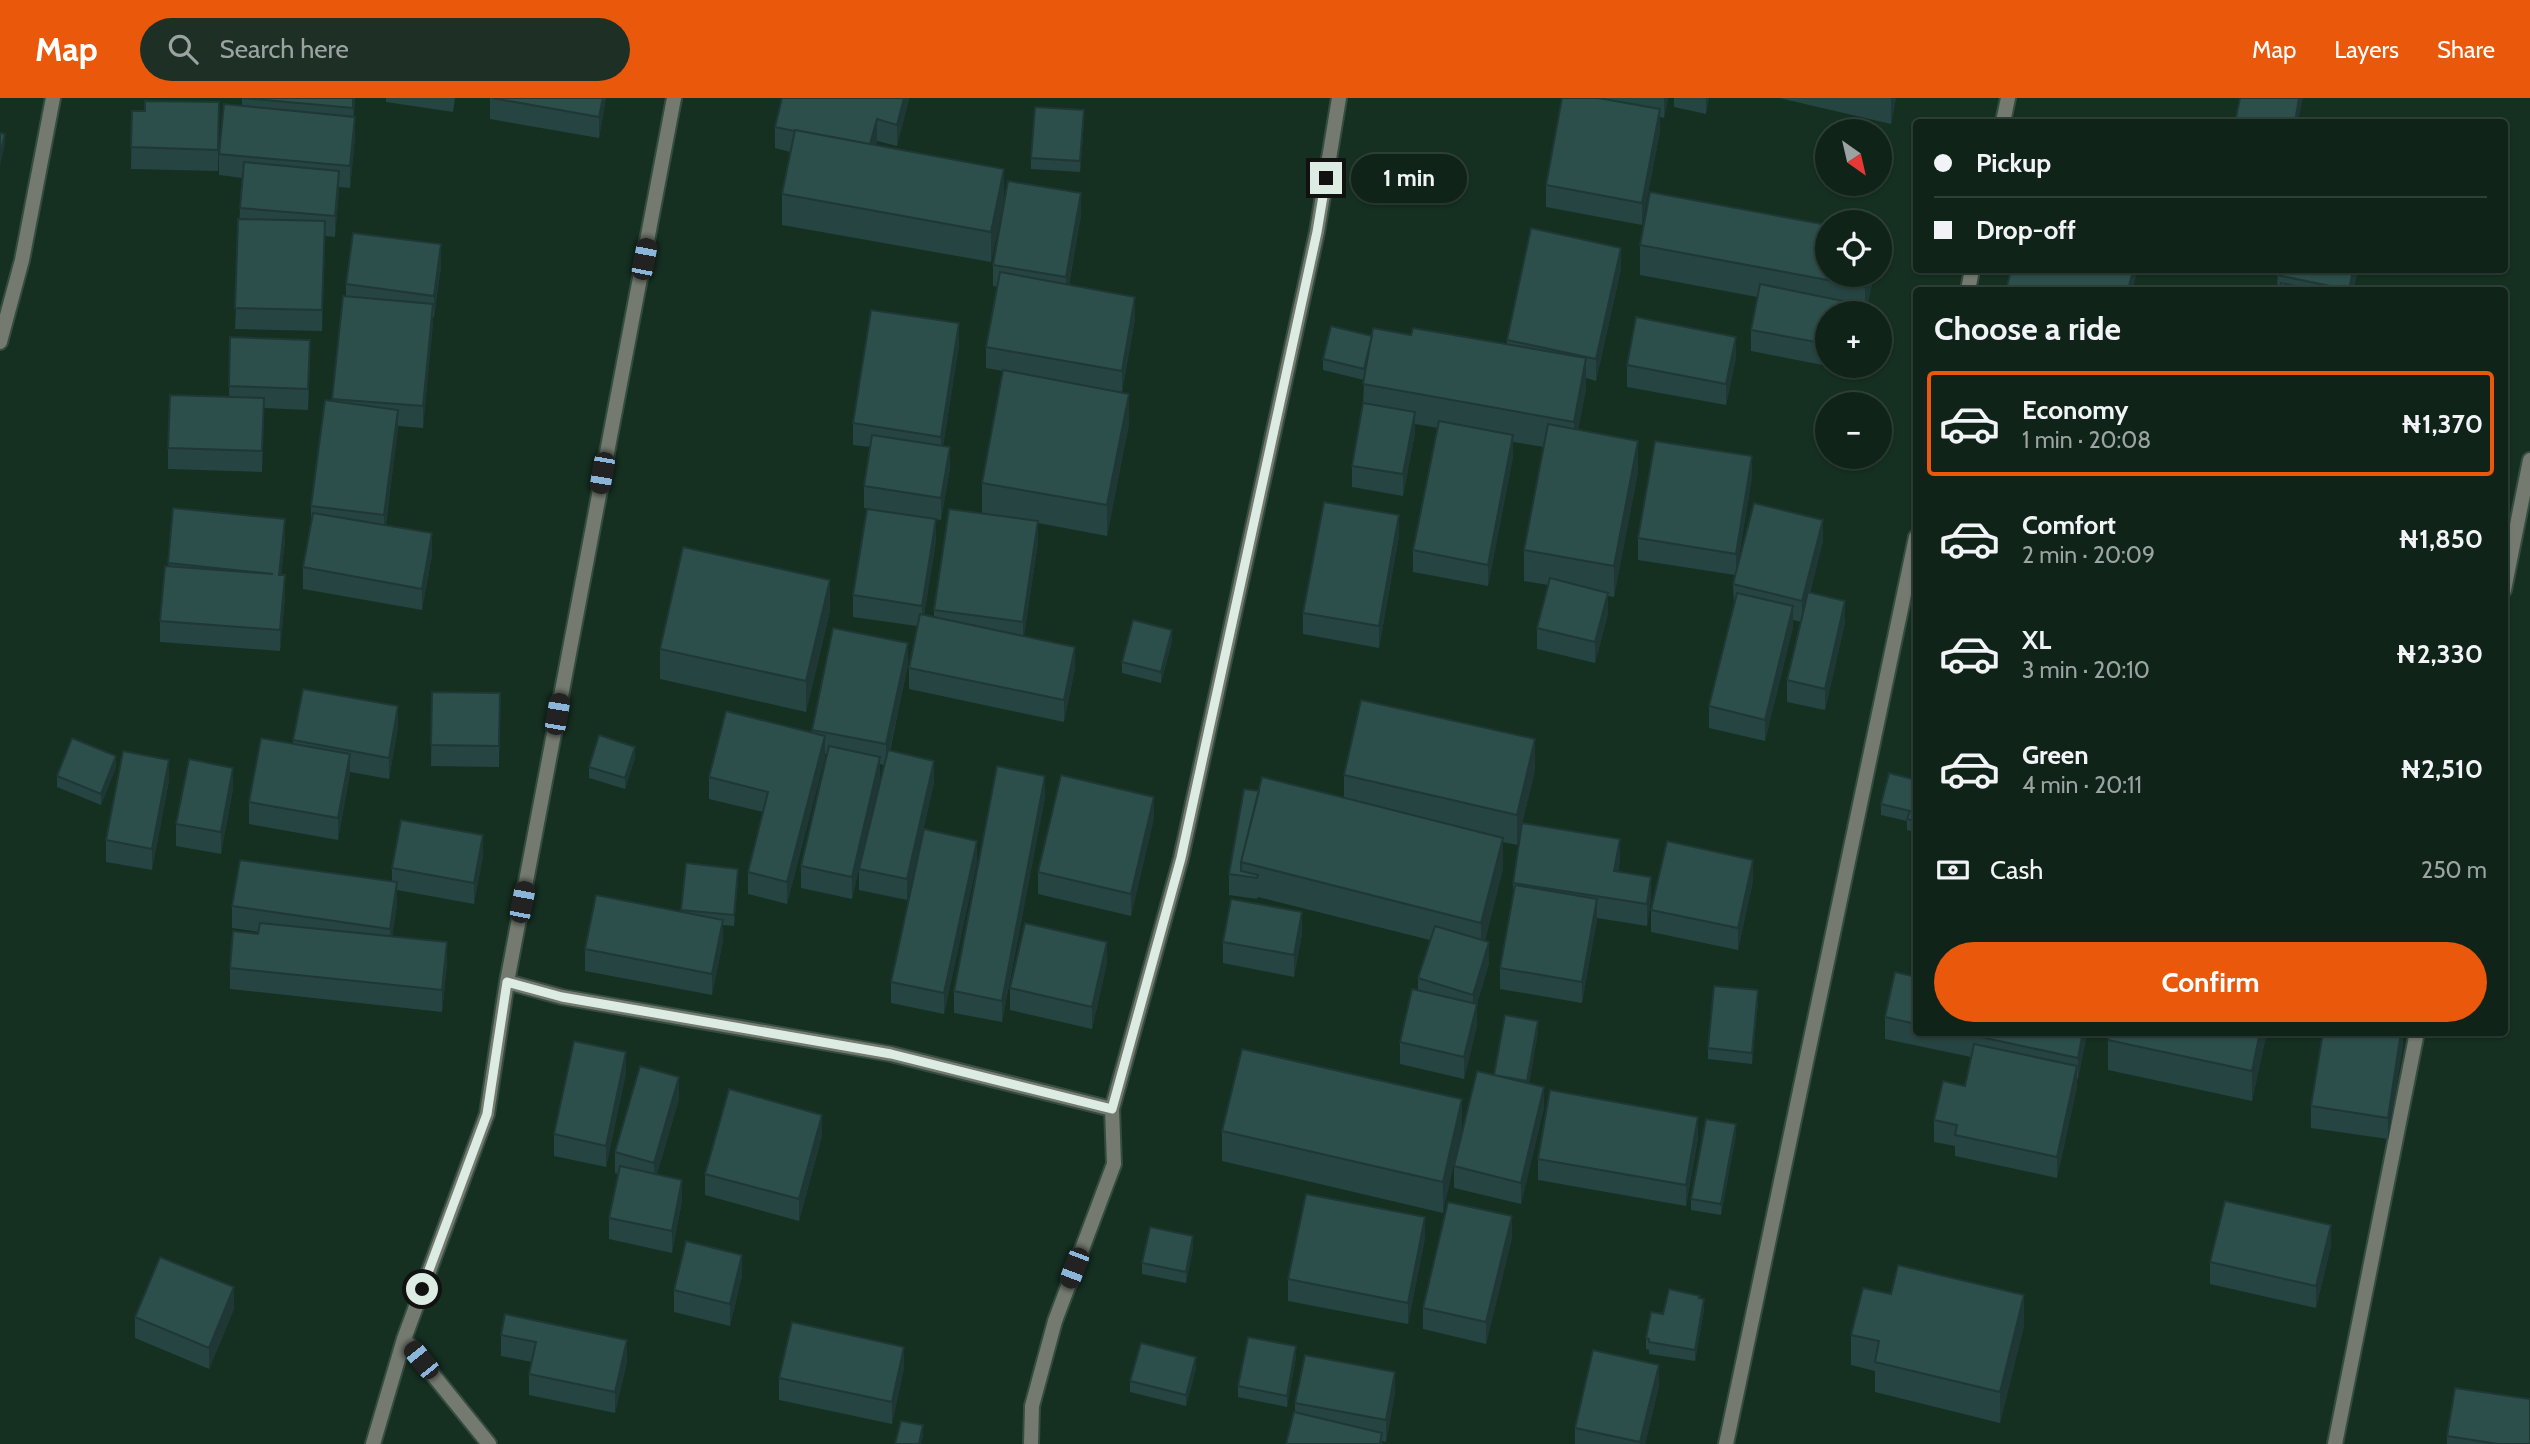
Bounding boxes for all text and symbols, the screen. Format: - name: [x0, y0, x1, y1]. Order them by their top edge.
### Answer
- search box: [140, 18, 630, 81]
- text: Map: [35, 29, 98, 69]
- icon: search: [164, 30, 202, 68]
- text: Search here: [220, 33, 349, 65]
- text: Map: [2252, 35, 2296, 64]
- text: Layers: [2334, 35, 2399, 64]
- text: Share: [2437, 35, 2495, 64]
- north arrow: [1815, 119, 1892, 196]
- map controls: [1815, 119, 1892, 469]
- text: Pickup: [1976, 147, 2051, 179]
- callout: 1 min: [1350, 154, 1466, 202]
- route end: [1310, 162, 1342, 194]
- text: 1 min: [1383, 164, 1435, 192]
- button: locate: [1815, 210, 1892, 287]
- text: Drop-off: [1976, 214, 2076, 246]
- car: [630, 236, 659, 282]
- button: +: [1815, 301, 1892, 378]
- text: Choose a ride: [1934, 309, 2121, 348]
- button: −: [1815, 392, 1892, 469]
- icon: car: [1938, 392, 2001, 455]
- text: Economy: [2022, 394, 2128, 426]
- text: ₦1,370: [2401, 408, 2483, 440]
- text: 1 min · 20:08: [2022, 426, 2151, 454]
- car: [589, 450, 616, 496]
- icon: car: [1938, 507, 2001, 570]
- text: Comfort: [2022, 509, 2116, 541]
- text: ₦1,850: [2398, 523, 2483, 555]
- text: 2 min · 20:09: [2022, 541, 2155, 569]
- icon: car: [1938, 622, 2001, 685]
- text: XL: [2022, 624, 2051, 656]
- text: ₦2,330: [2396, 638, 2483, 670]
- text: 3 min · 20:10: [2022, 656, 2150, 684]
- car: [544, 691, 571, 737]
- icon: car: [1938, 737, 2001, 800]
- text: Green: [2022, 739, 2089, 771]
- text: ₦2,510: [2400, 753, 2483, 785]
- text: 4 min · 20:11: [2022, 771, 2142, 799]
- icon: cash: [1934, 851, 1972, 889]
- text: Cash: [1990, 854, 2043, 886]
- text: 250 m: [2421, 856, 2487, 884]
- car: [508, 879, 537, 925]
- button: Confirm: [1934, 942, 2487, 1022]
- car: [1057, 1245, 1092, 1291]
- route start: [406, 1273, 438, 1305]
- car: [400, 1337, 443, 1383]

